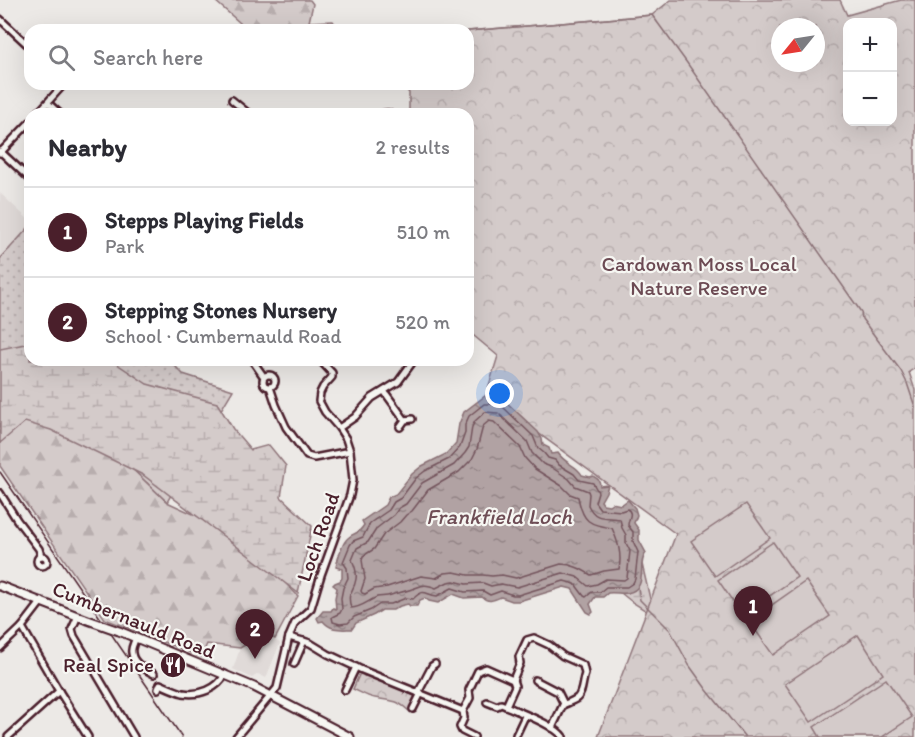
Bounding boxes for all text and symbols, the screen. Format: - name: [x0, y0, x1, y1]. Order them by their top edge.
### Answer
- north arrow: [771, 18, 825, 72]
- map controls: [843, 18, 897, 126]
- button: +: [843, 18, 897, 72]
- search box: [24, 24, 474, 90]
- icon: search: [45, 41, 78, 74]
- text: Search here: [93, 44, 203, 71]
- button: −: [843, 72, 897, 126]
- text: Nearby: [48, 131, 127, 163]
- text: 2 results: [376, 135, 450, 159]
- text: Stepps Playing Fields: [105, 207, 304, 234]
- text: 1: [63, 220, 72, 244]
- text: 510 m: [397, 220, 450, 244]
- text: Park: [105, 234, 144, 258]
- park label: Cardowan Moss Local Nature Reserve: [601, 251, 797, 300]
- text: Stepping Stones Nursery: [105, 297, 337, 324]
- text: 2: [62, 310, 73, 334]
- text: 520 m: [395, 310, 450, 334]
- text: School · Cumbernauld Road: [105, 324, 342, 348]
- your location: [485, 379, 514, 408]
- street label: Loch Road: [291, 488, 345, 585]
- water label: Frankfield Loch: [426, 503, 572, 530]
- street label: Cumbernauld Road: [49, 575, 220, 664]
- pin: 1: [734, 586, 772, 636]
- pin: 2: [236, 610, 274, 659]
- restaurant icon: Real Spice: [158, 650, 188, 680]
- place label: Real Spice: [63, 652, 154, 677]

